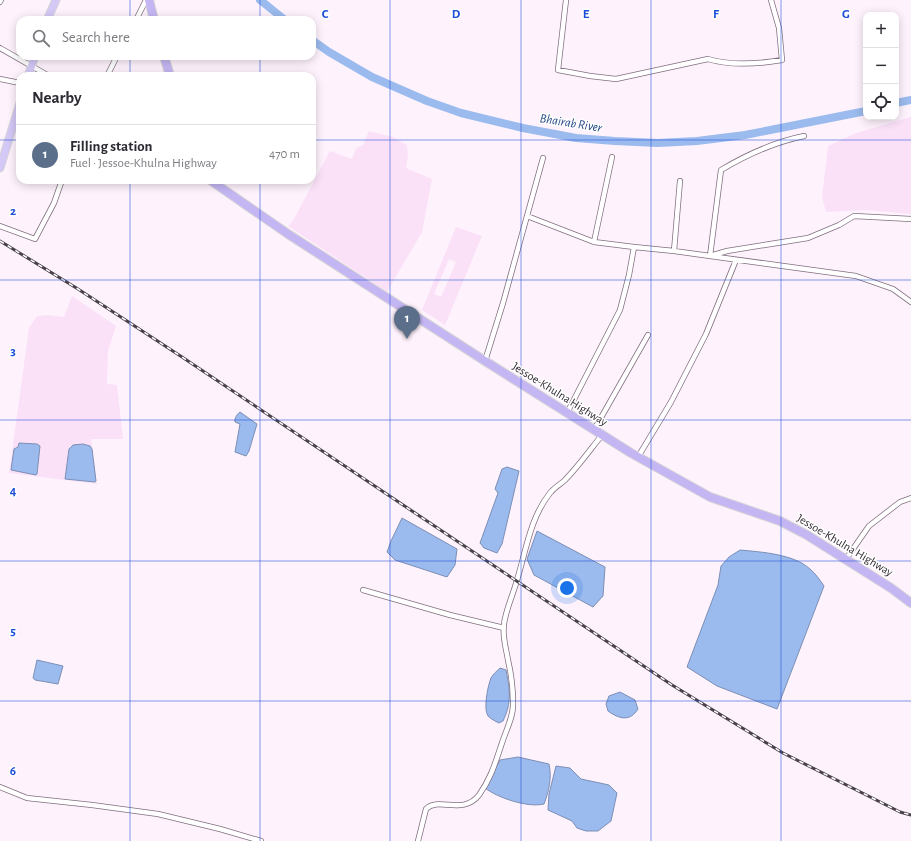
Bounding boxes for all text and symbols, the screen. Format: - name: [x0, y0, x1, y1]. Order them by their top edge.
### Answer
- text: C: [322, 8, 329, 21]
- text: D: [452, 8, 461, 21]
- text: E: [583, 8, 590, 21]
- text: F: [713, 8, 720, 21]
- text: G: [842, 8, 850, 21]
- map controls: [863, 12, 899, 120]
- button: +: [863, 12, 899, 48]
- search box: [16, 16, 316, 60]
- icon: search: [30, 27, 52, 49]
- text: Search here: [62, 30, 130, 45]
- button: −: [863, 48, 899, 84]
- button: locate: [863, 84, 899, 120]
- text: Nearby: [32, 89, 82, 106]
- water label: Bhairab River: [539, 112, 604, 135]
- text: Filling station: [70, 139, 153, 154]
- text: 1: [43, 148, 47, 161]
- text: 470 m: [269, 148, 300, 161]
- text: Fuel · Jessoe-Khulna Highway: [70, 157, 217, 170]
- text: 2: [10, 205, 16, 218]
- pin: 1: [394, 306, 420, 339]
- text: 3: [10, 345, 16, 358]
- street label: Jessoe-Khulna Highway: [510, 360, 610, 429]
- text: 4: [10, 485, 17, 498]
- street label: Jessoe-Khulna Highway: [794, 512, 895, 579]
- your location: [557, 578, 577, 598]
- text: 5: [10, 625, 16, 638]
- text: 6: [10, 765, 16, 778]

